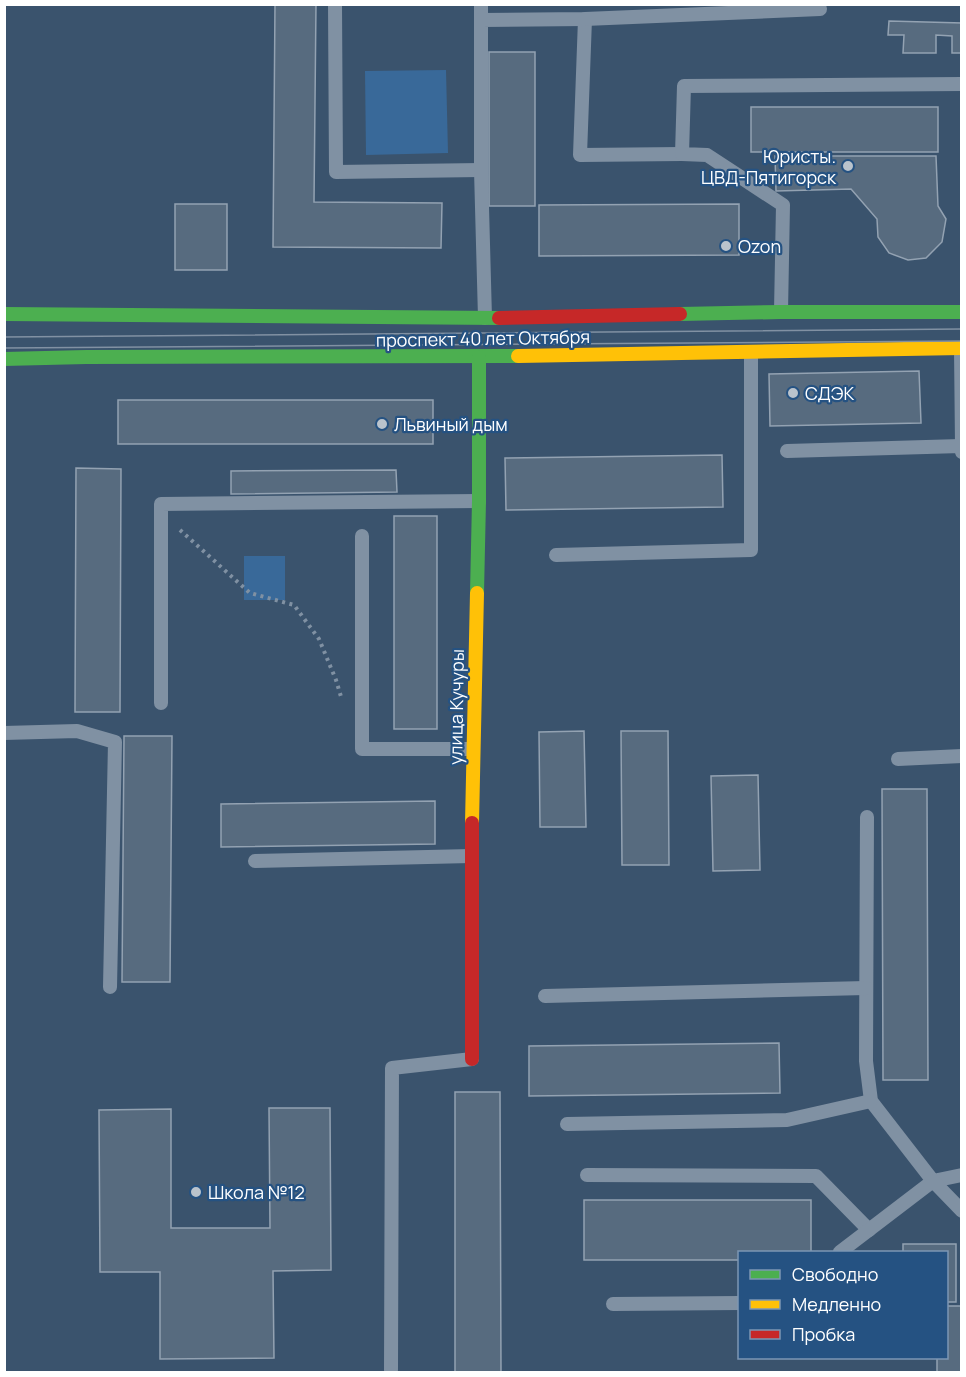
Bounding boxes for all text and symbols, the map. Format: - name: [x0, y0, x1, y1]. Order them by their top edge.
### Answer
- place label: Юристы. ЦВД-Пятигорск: [701, 144, 837, 189]
- marker: Юристы. ЦВД-Пятигорск: [841, 159, 855, 173]
- place label: Ozon: [738, 234, 781, 258]
- marker: Ozon: [719, 239, 733, 253]
- street label: проспект 40 лет Октября: [376, 324, 590, 352]
- place label: СДЭК: [805, 381, 854, 405]
- marker: СДЭК: [786, 386, 800, 400]
- place label: Львиный дым: [394, 412, 508, 436]
- marker: Львиный дым: [375, 417, 389, 431]
- street label: улица Кучуры: [443, 649, 469, 765]
- place label: Школа №12: [208, 1180, 305, 1204]
- marker: Школа №12: [189, 1185, 203, 1199]
- legend: [738, 1251, 948, 1359]
- text: Свободно: [792, 1262, 878, 1286]
- text: Медленно: [792, 1292, 881, 1316]
- text: Пробка: [792, 1322, 855, 1346]

